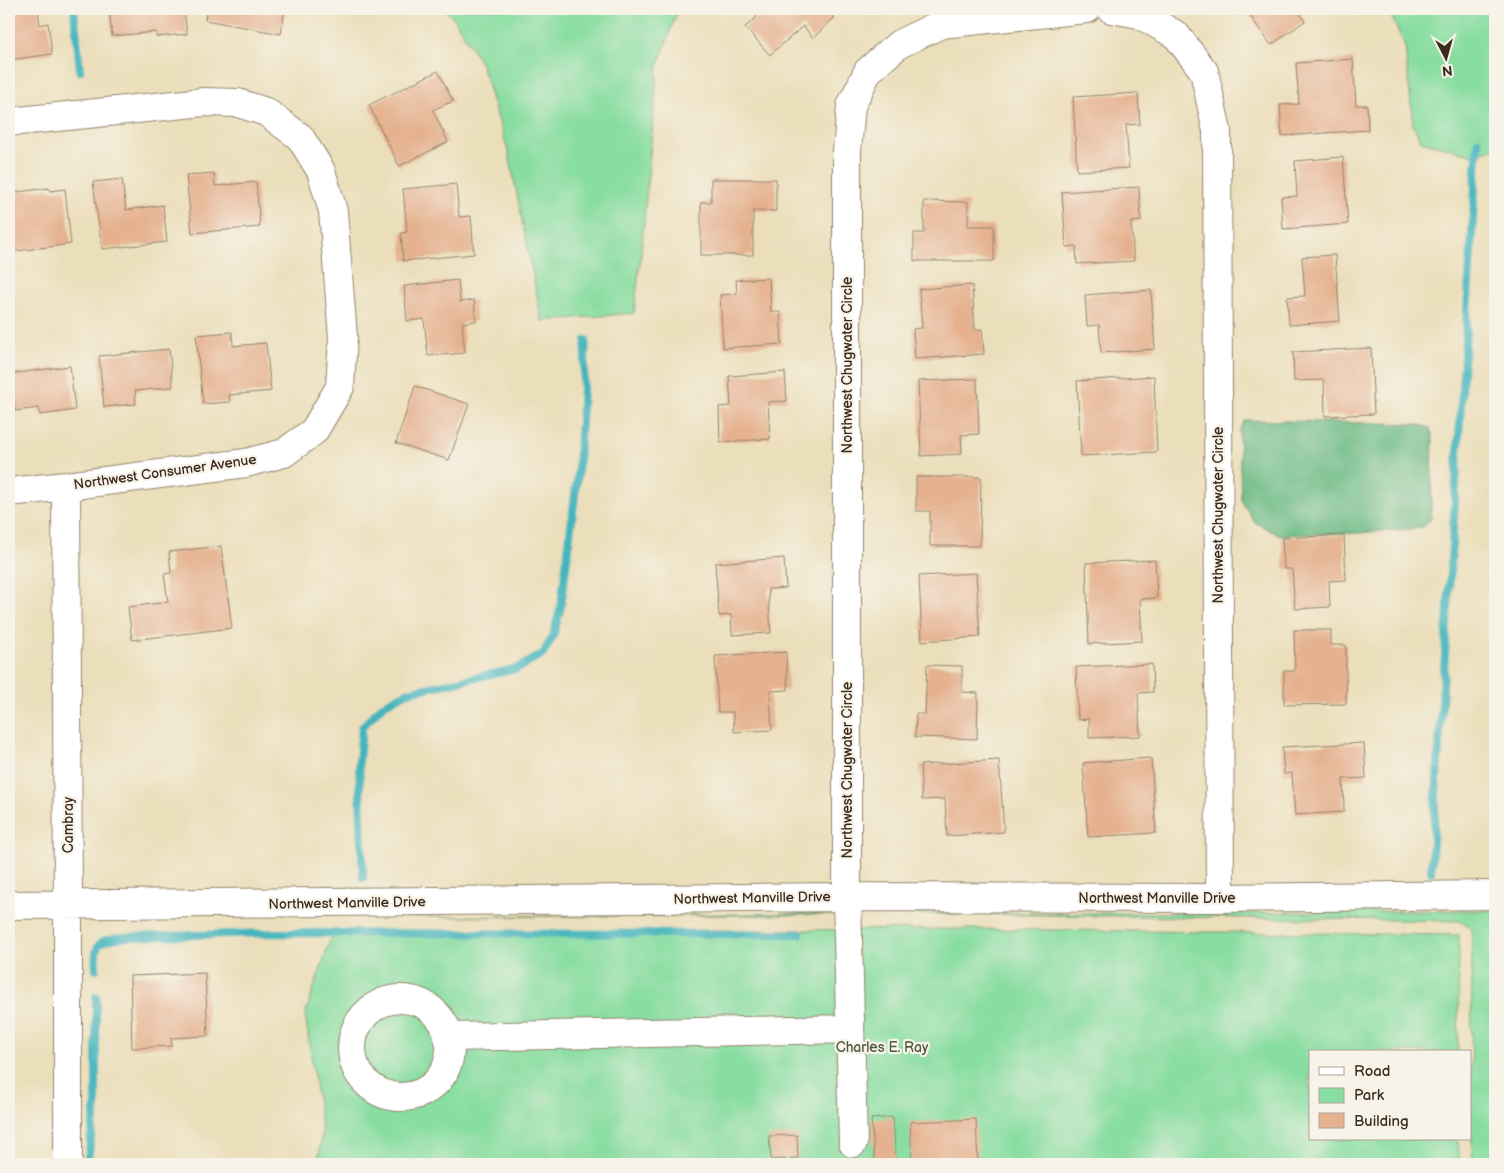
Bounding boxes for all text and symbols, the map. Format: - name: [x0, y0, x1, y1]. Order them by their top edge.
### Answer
- north arrow: [1422, 32, 1472, 82]
- text: N: [1441, 61, 1453, 79]
- street label: Northwest Chugwater Circle: [839, 277, 856, 453]
- street label: Northwest Chugwater Circle: [1210, 427, 1227, 603]
- street label: Northwest Consumer Avenue: [72, 451, 258, 493]
- street label: Northwest Chugwater Circle: [839, 682, 856, 858]
- street label: Cambray: [60, 796, 77, 853]
- street label: Northwest Manville Drive: [673, 888, 831, 908]
- street label: Northwest Manville Drive: [1078, 890, 1236, 907]
- street label: Northwest Manville Drive: [268, 893, 426, 913]
- park label: Charles E. Ray: [836, 1039, 929, 1056]
- legend: [1309, 1050, 1472, 1140]
- text: Road: [1354, 1062, 1390, 1081]
- text: Park: [1354, 1086, 1385, 1105]
- text: Building: [1354, 1112, 1409, 1131]

